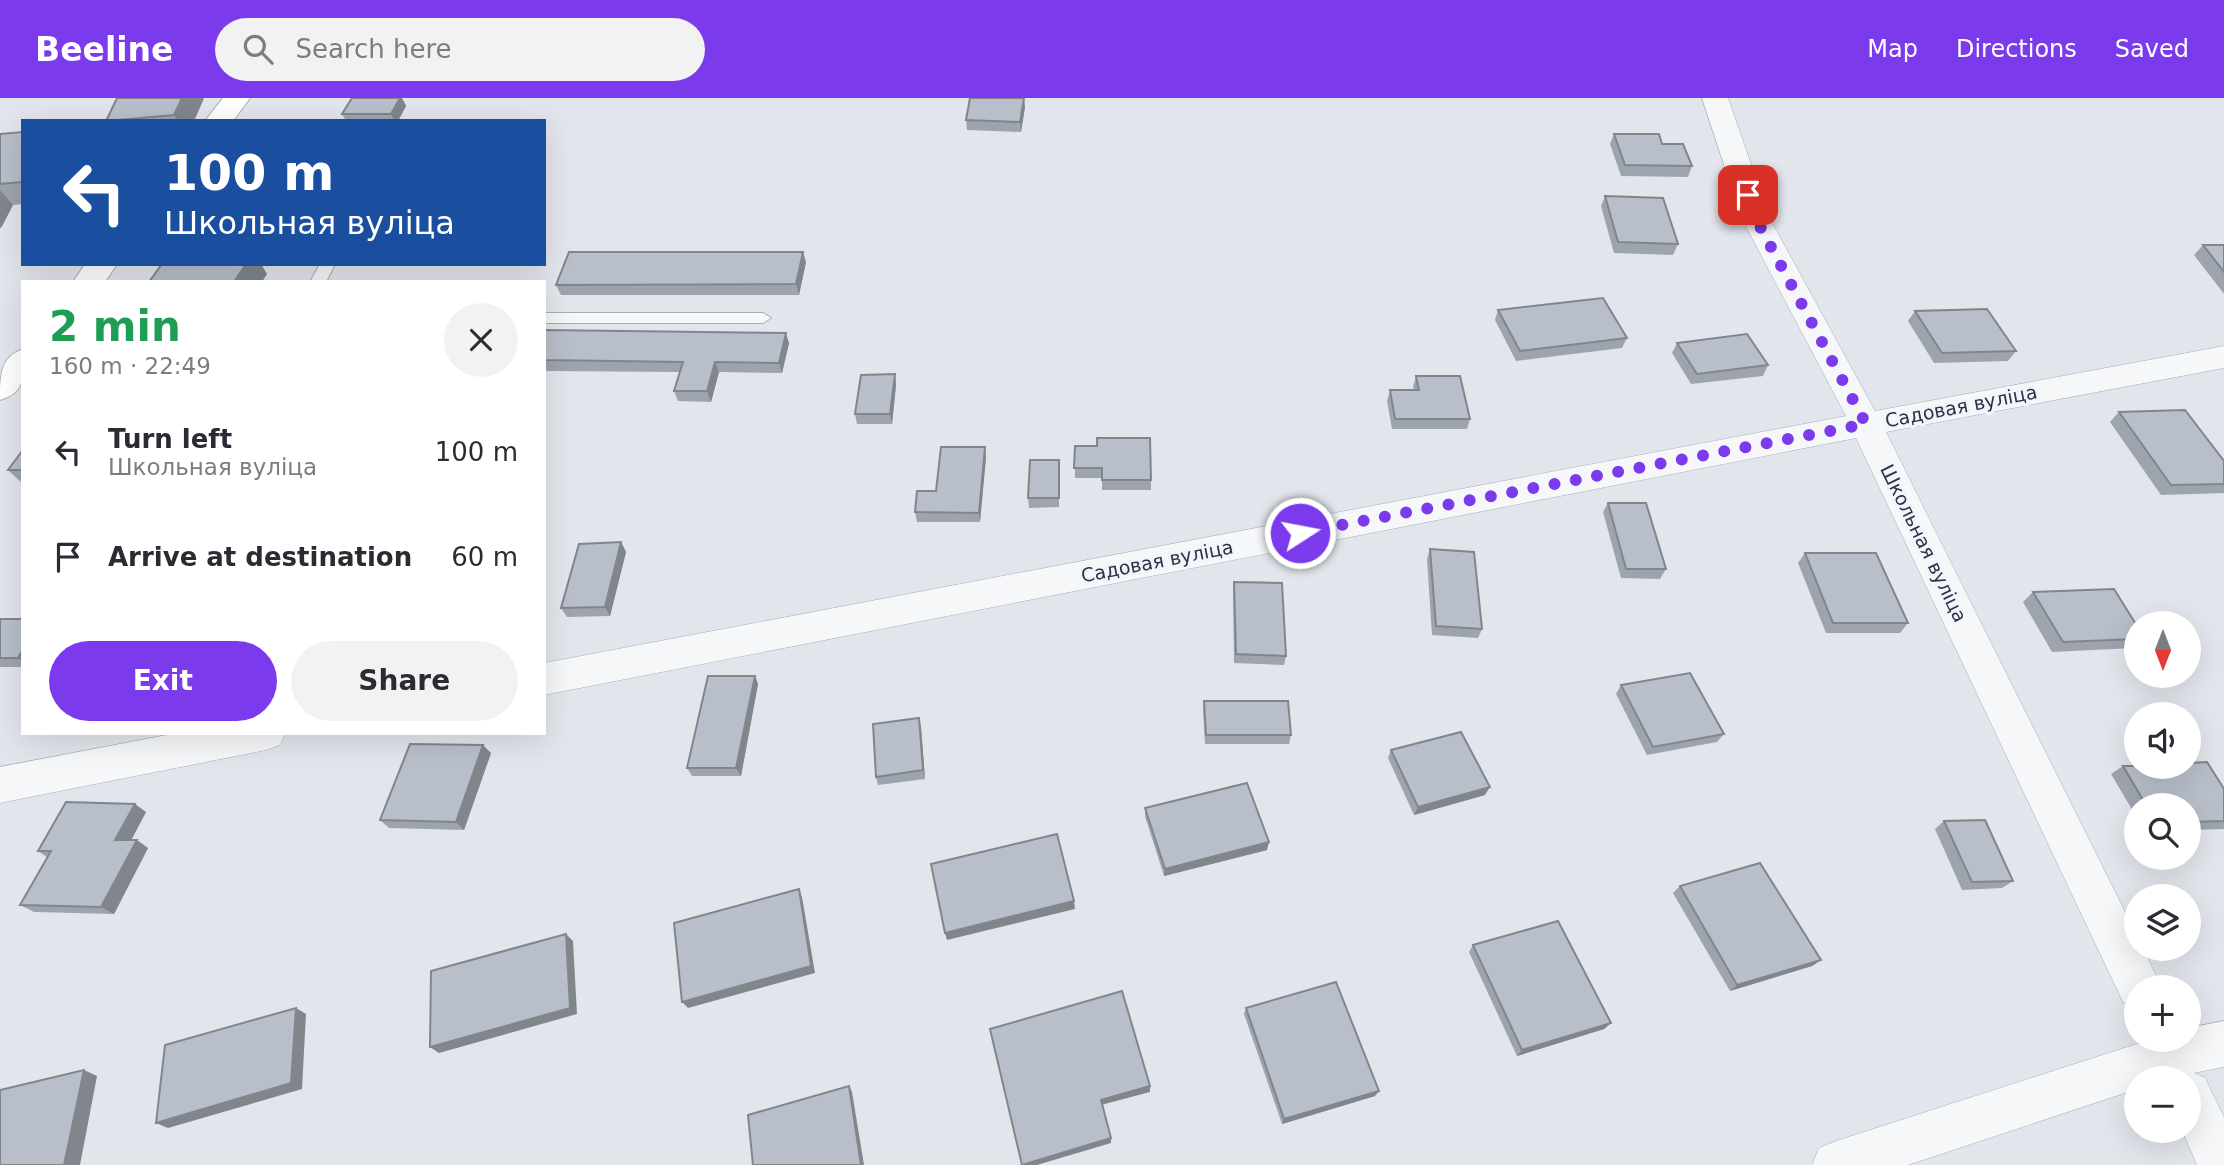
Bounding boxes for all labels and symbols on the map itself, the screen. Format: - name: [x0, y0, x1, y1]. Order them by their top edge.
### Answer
- pin: [1718, 165, 1778, 225]
- street label: Садовая вуліца: [1883, 380, 2039, 432]
- street label: Школьная вуліца: [1876, 461, 1972, 625]
- position arrow: [1263, 496, 1337, 570]
- street label: Садовая вуліца: [1079, 535, 1235, 587]
- north arrow: [2124, 611, 2202, 688]

